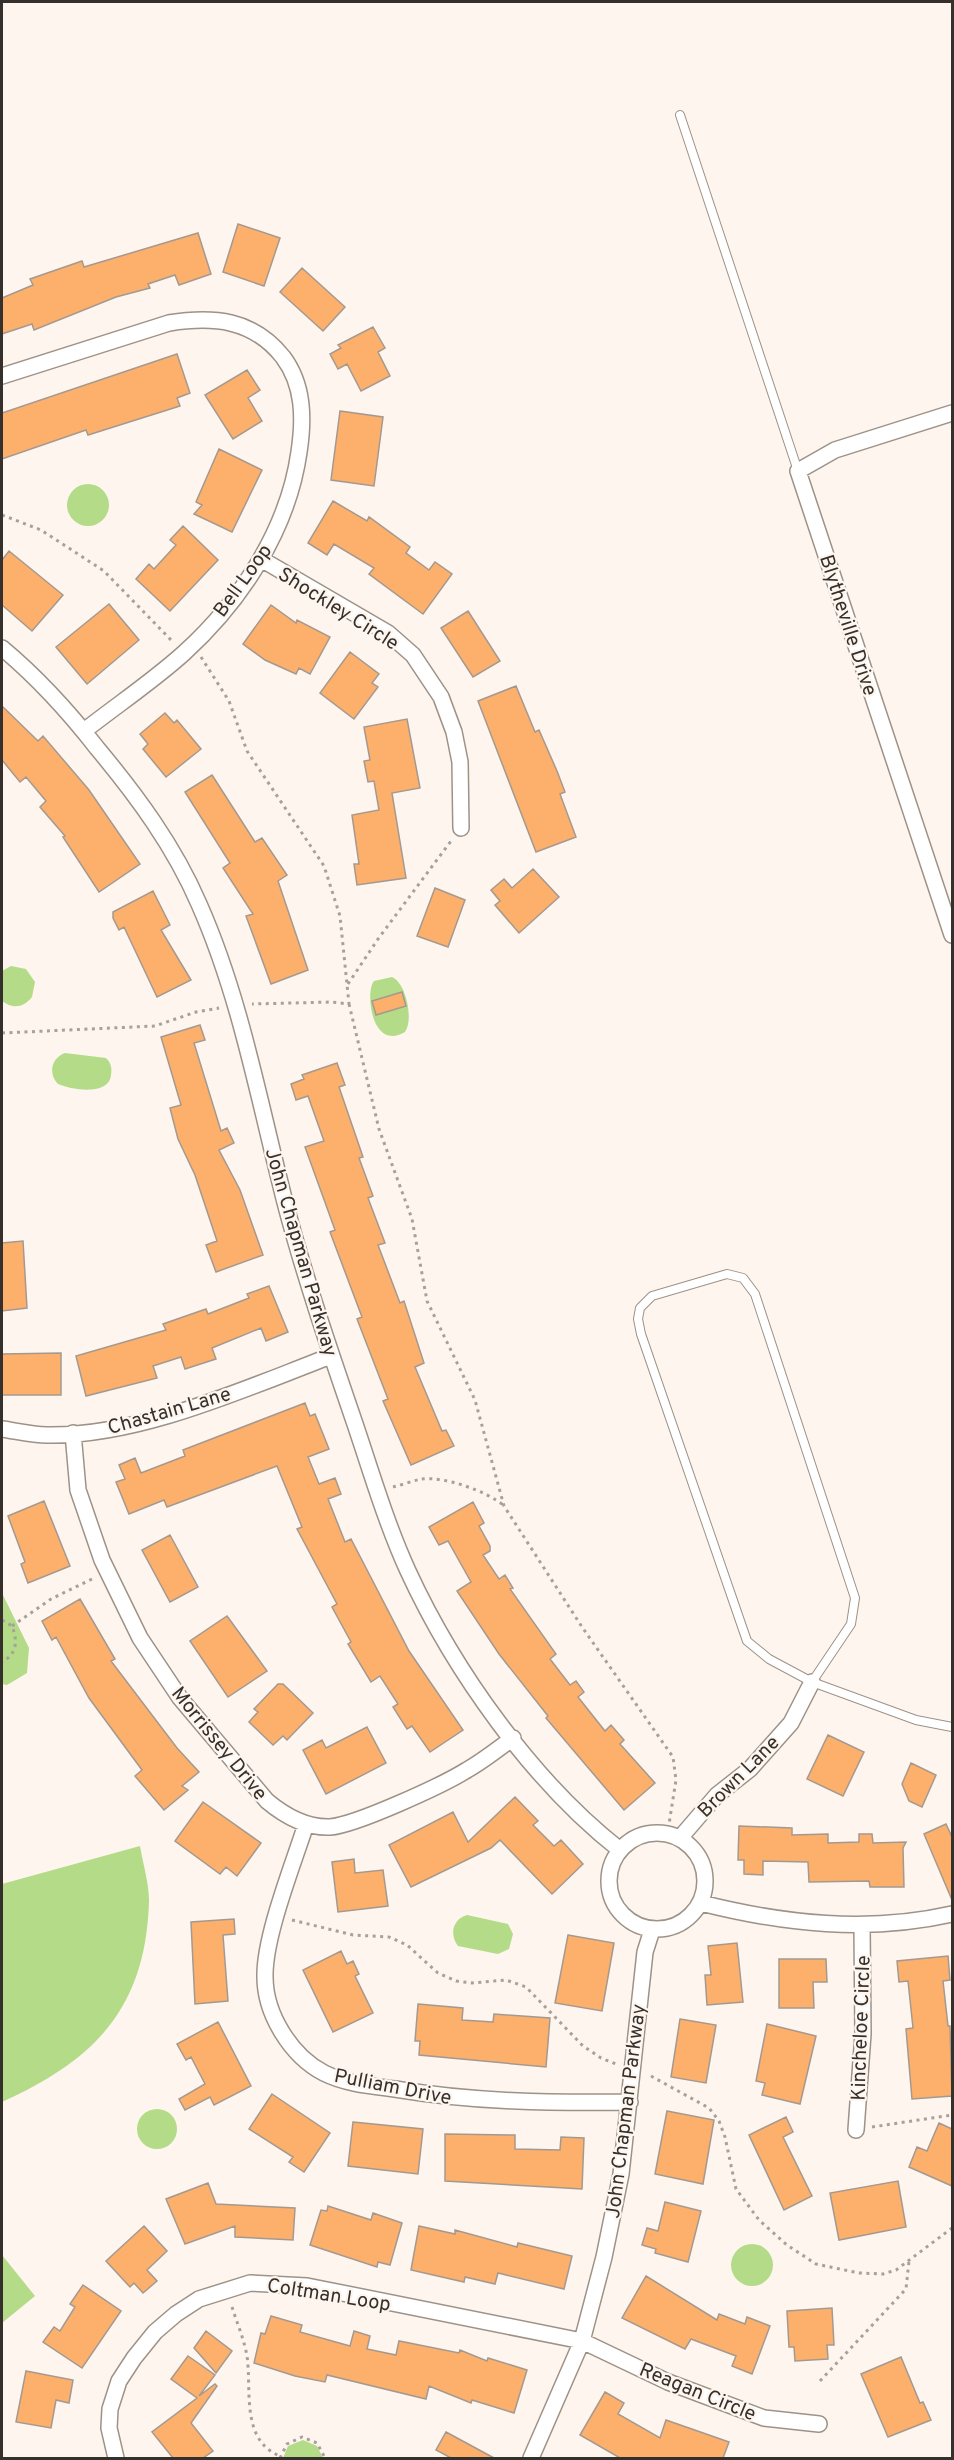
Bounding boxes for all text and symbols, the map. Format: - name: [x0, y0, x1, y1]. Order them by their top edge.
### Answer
- street label: Bell Loop: [208, 539, 279, 623]
- street label: Blytheville Drive: [812, 552, 882, 699]
- street label: Shockley Circle: [273, 562, 403, 657]
- street label: John Chapman Parkway: [258, 1145, 342, 1360]
- street label: Chastain Lane: [105, 1382, 234, 1442]
- street label: Morrissey Drive: [165, 1682, 272, 1807]
- street label: Brown Lane: [693, 1731, 786, 1824]
- street label: Kincheloe Circle: [846, 1955, 878, 2101]
- street label: John Chapman Parkway: [601, 2003, 653, 2220]
- street label: Pulliam Drive: [332, 2064, 453, 2112]
- street label: Coltman Loop: [265, 2273, 392, 2319]
- street label: Reagan Circle: [635, 2358, 759, 2428]

